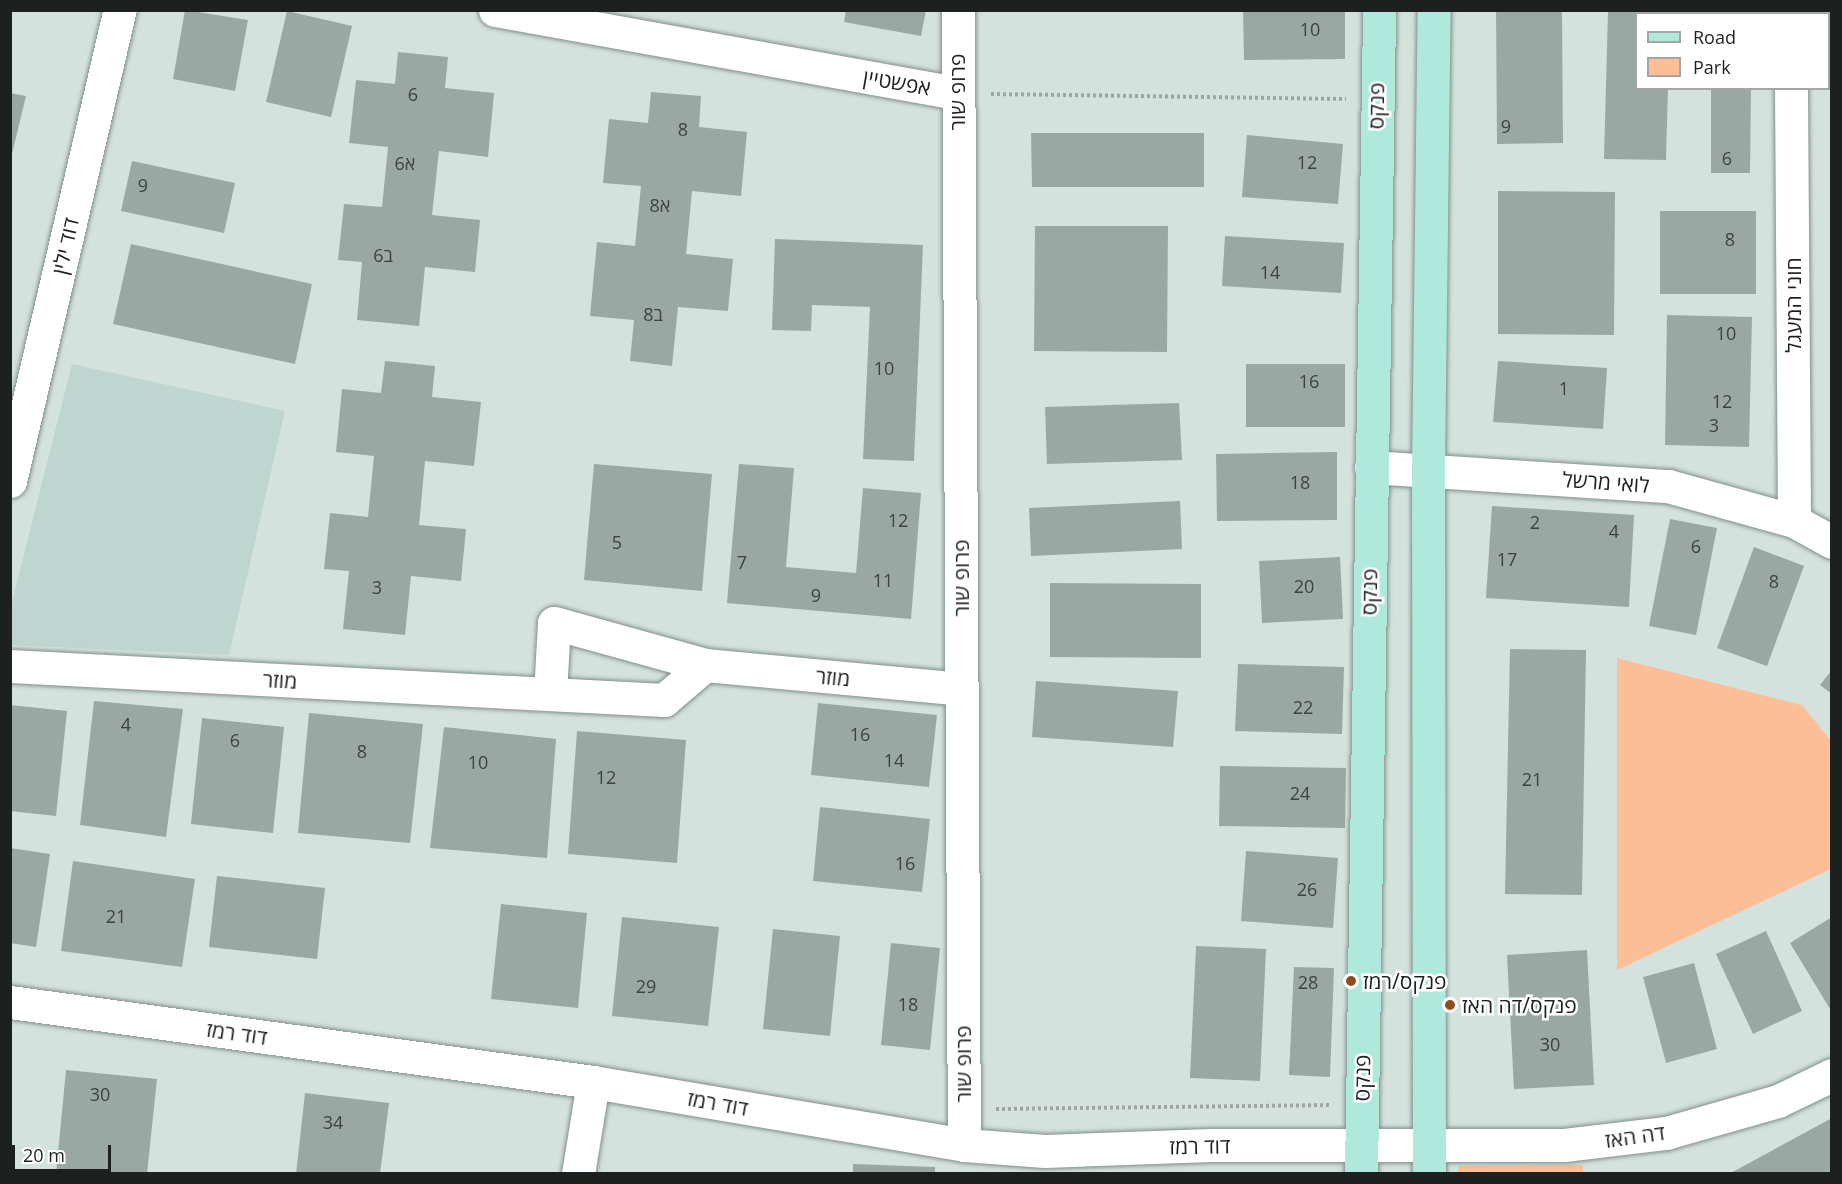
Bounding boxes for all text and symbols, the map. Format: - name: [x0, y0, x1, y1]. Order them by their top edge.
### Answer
- legend: [1635, 12, 1830, 90]
- house number: 10: [1300, 18, 1320, 40]
- text: Road: [1693, 25, 1736, 49]
- street label: פרופ שור: [944, 54, 970, 130]
- text: Park: [1693, 55, 1731, 79]
- street label: אפשטיין: [861, 64, 933, 100]
- street label: פנקס: [1363, 82, 1389, 130]
- house number: 6: [408, 83, 418, 105]
- house number: 9: [1501, 115, 1511, 137]
- house number: 8: [678, 118, 688, 140]
- house number: 6: [1722, 147, 1732, 169]
- house number: 12: [1297, 151, 1317, 173]
- house number: 6א: [395, 152, 415, 174]
- house number: 9: [138, 174, 148, 196]
- house number: 8א: [650, 194, 670, 216]
- street label: דוד ילין: [46, 215, 84, 277]
- house number: 8: [1725, 228, 1735, 250]
- house number: 6ב: [373, 244, 393, 266]
- street label: חוני המעגל: [1780, 257, 1806, 353]
- house number: 14: [1260, 261, 1280, 283]
- house number: 8ב: [643, 303, 663, 325]
- house number: 10: [1716, 322, 1736, 344]
- house number: 10: [874, 357, 894, 379]
- house number: 16: [1299, 370, 1319, 392]
- house number: 1: [1559, 377, 1569, 399]
- house number: 12: [1712, 390, 1732, 412]
- house number: 3: [1709, 414, 1719, 436]
- street label: לואי מרשל: [1562, 466, 1650, 498]
- house number: 18: [1290, 471, 1310, 493]
- house number: 12: [888, 509, 908, 531]
- house number: 2: [1530, 511, 1540, 533]
- house number: 4: [1609, 520, 1619, 542]
- house number: 5: [612, 531, 622, 553]
- house number: 6: [1691, 535, 1701, 557]
- street label: פרופ שור: [948, 540, 974, 616]
- house number: 17: [1497, 548, 1517, 570]
- house number: 7: [737, 551, 747, 573]
- street label: פנקס: [1356, 568, 1382, 616]
- house number: 11: [873, 569, 893, 591]
- house number: 8: [1769, 570, 1779, 592]
- house number: 20: [1294, 575, 1314, 597]
- house number: 3: [372, 576, 382, 598]
- house number: 9: [811, 584, 821, 606]
- street label: מוזר: [815, 663, 851, 691]
- street label: מוזר: [262, 667, 298, 693]
- house number: 22: [1293, 696, 1313, 718]
- house number: 4: [121, 713, 131, 735]
- house number: 16: [850, 723, 870, 745]
- house number: 6: [230, 729, 240, 751]
- house number: 8: [357, 740, 367, 762]
- house number: 14: [884, 749, 904, 771]
- house number: 10: [468, 751, 488, 773]
- house number: 12: [596, 766, 616, 788]
- house number: 21: [1522, 768, 1542, 790]
- house number: 24: [1290, 782, 1310, 804]
- house number: 16: [895, 852, 915, 874]
- house number: 26: [1297, 878, 1317, 900]
- house number: 21: [106, 905, 126, 927]
- place label: פנקס/רמז: [1363, 968, 1446, 994]
- house number: 28: [1298, 971, 1318, 993]
- marker: פנקס/רמז: [1344, 974, 1358, 988]
- house number: 29: [636, 975, 656, 997]
- place label: פנקס/דה האז: [1462, 992, 1577, 1018]
- house number: 18: [898, 993, 918, 1015]
- marker: פנקס/דה האז: [1443, 998, 1457, 1012]
- street label: דוד רמז: [205, 1016, 269, 1050]
- street label: פרופ שור: [950, 1026, 976, 1102]
- house number: 30: [1540, 1033, 1560, 1055]
- street label: פנקס: [1349, 1054, 1375, 1102]
- house number: 30: [90, 1083, 110, 1105]
- street label: דוד רמז: [686, 1085, 750, 1121]
- house number: 34: [323, 1111, 343, 1133]
- street label: דה האז: [1603, 1119, 1667, 1153]
- scale bar: [15, 1133, 114, 1171]
- street label: דוד רמז: [1169, 1133, 1231, 1159]
- text: 20 m: [23, 1143, 65, 1167]

